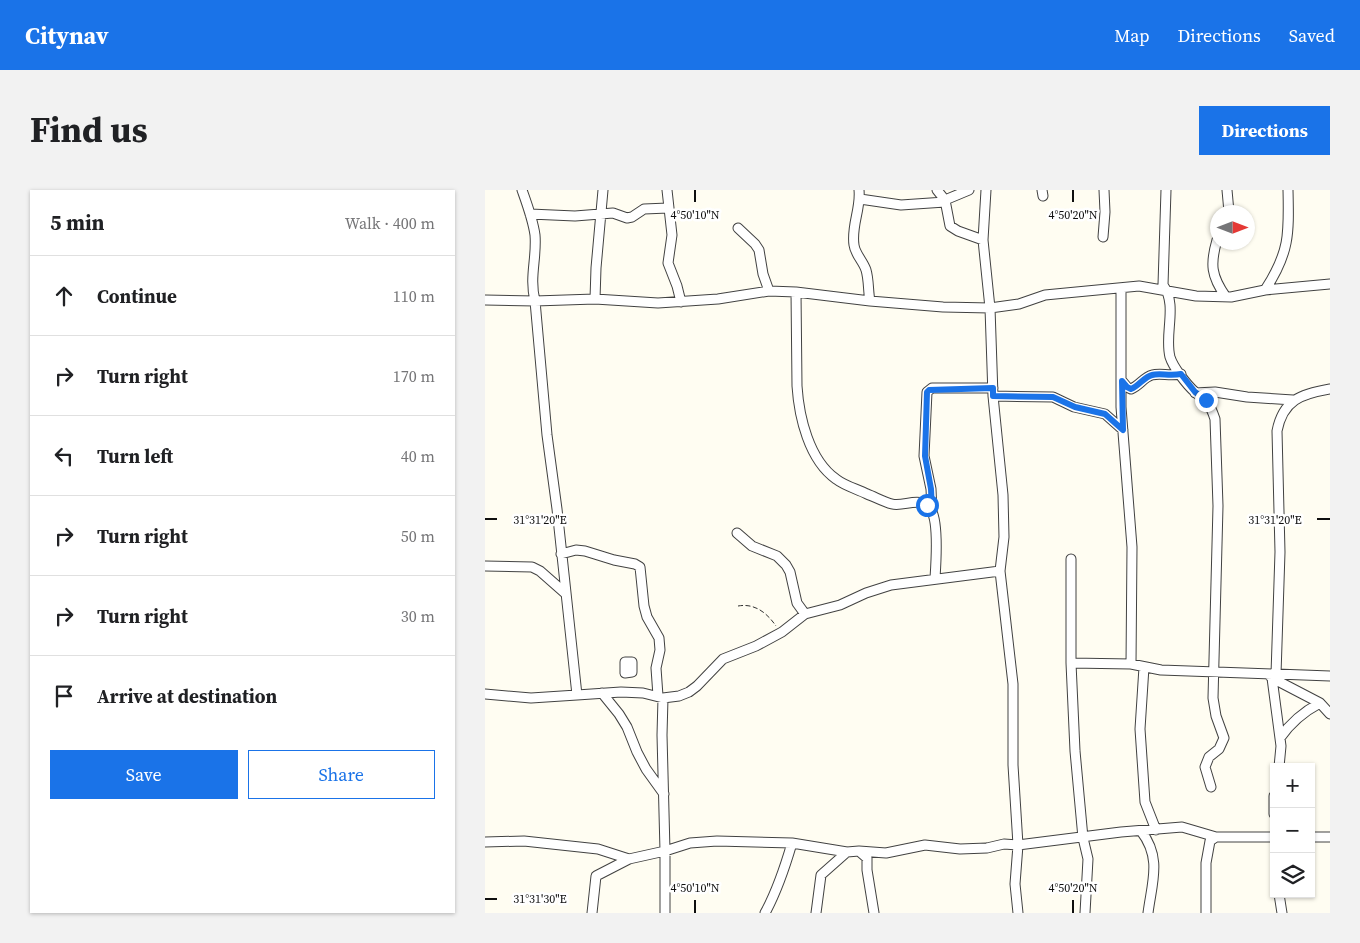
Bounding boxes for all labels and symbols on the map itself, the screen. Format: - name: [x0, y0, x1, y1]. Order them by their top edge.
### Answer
- north arrow: [1210, 205, 1255, 250]
- text: 4°50'10"N: [670, 207, 720, 223]
- text: 4°50'20"N: [1048, 207, 1098, 223]
- route end: [1195, 389, 1218, 412]
- route start: [916, 494, 939, 517]
- text: 31°31'20"E: [513, 512, 567, 528]
- text: 31°31'20"E: [1248, 512, 1302, 528]
- text: 4°50'10"N: [670, 880, 720, 896]
- text: 4°50'20"N: [1048, 880, 1098, 896]
- text: 31°31'30"E: [513, 891, 567, 907]

